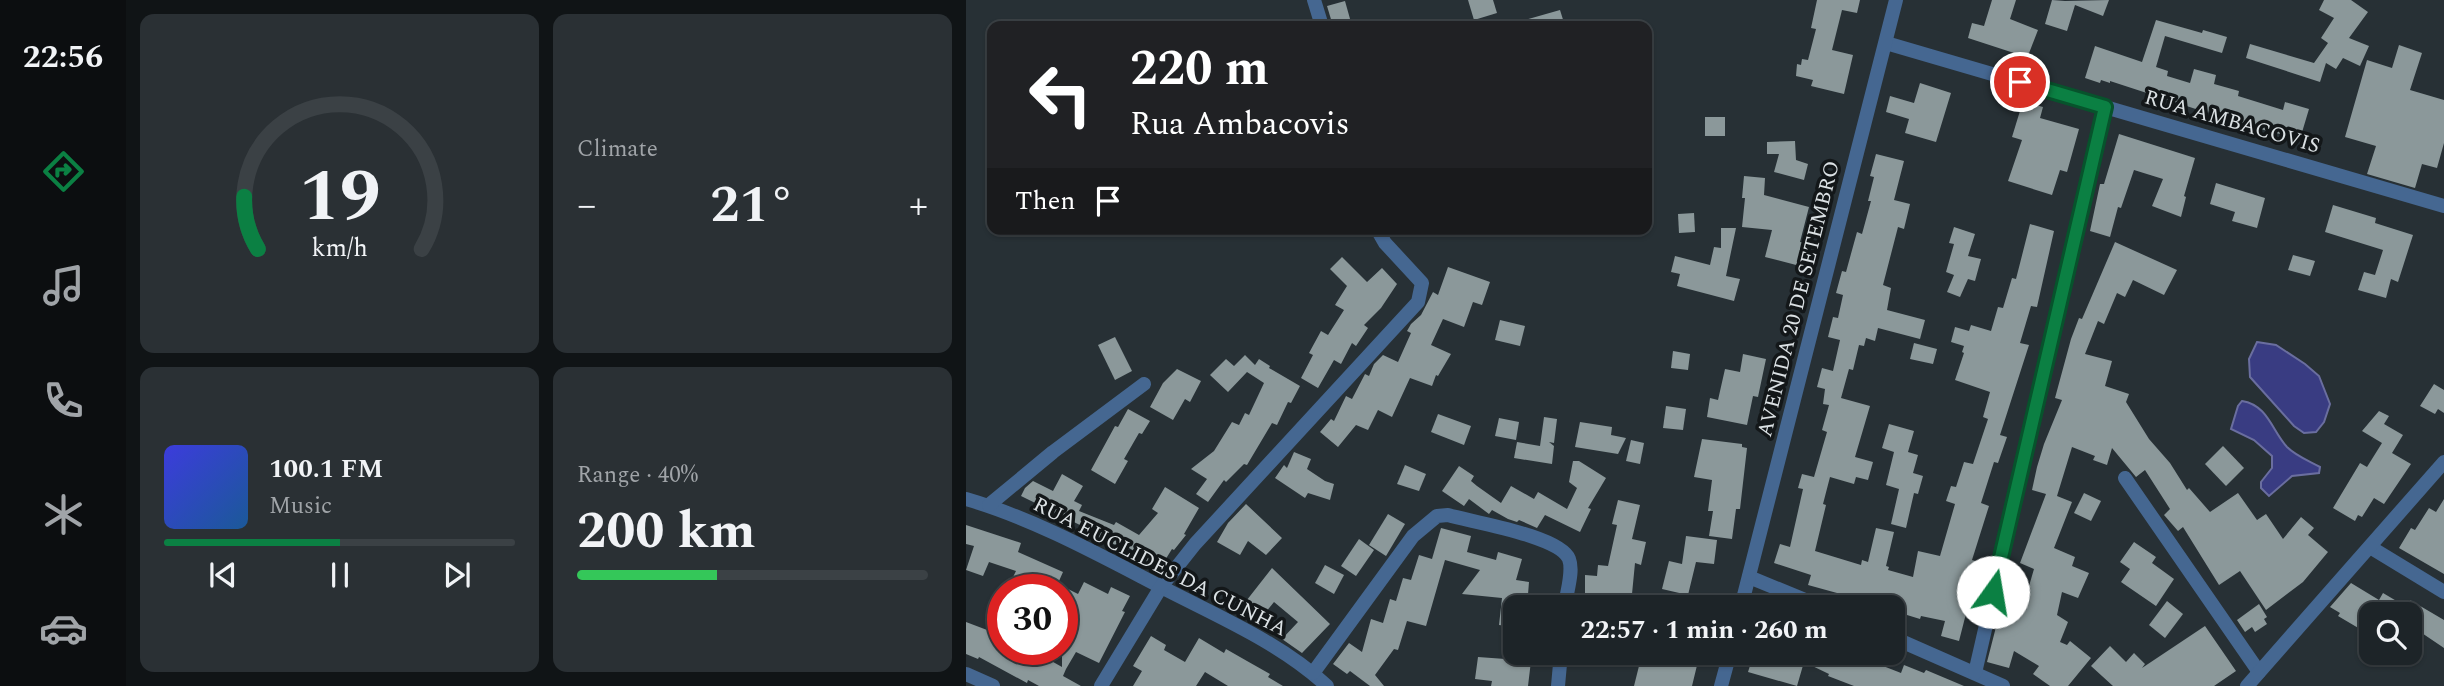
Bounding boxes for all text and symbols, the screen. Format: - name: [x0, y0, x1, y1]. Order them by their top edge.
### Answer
- text: 220 m: [1130, 32, 1269, 107]
- text: 22:56: [23, 33, 103, 82]
- icon: left: [1015, 49, 1106, 140]
- pin: [1990, 52, 2050, 112]
- icon: arrive: [2001, 63, 2039, 101]
- street label: RUA AMBACOVIS: [2140, 82, 2324, 162]
- text: Rua Ambacovis: [1130, 100, 1350, 149]
- text: Climate: [577, 132, 658, 167]
- text: 19: [299, 143, 380, 254]
- icon: directions: [39, 147, 88, 196]
- street label: AVENIDA 20 DE SETEMBRO: [1749, 158, 1849, 440]
- text: 21°: [710, 166, 795, 245]
- text: −: [577, 177, 596, 235]
- text: +: [909, 177, 928, 235]
- text: Then: [1015, 181, 1075, 221]
- icon: arrive: [1089, 182, 1127, 220]
- text: km/h: [311, 230, 368, 268]
- icon: music: [39, 261, 88, 310]
- icon: phone: [39, 376, 88, 425]
- text: 100.1 FM: [269, 449, 383, 489]
- text: Range · 40%: [577, 458, 698, 493]
- text: Music: [269, 489, 332, 524]
- street label: RUA EUCLIDES DA CUNHA: [1027, 489, 1293, 645]
- icon: climate: [39, 490, 88, 539]
- text: 200 km: [577, 492, 756, 571]
- position arrow: [1956, 555, 2030, 629]
- icon: previous: [204, 556, 242, 594]
- icon: pause: [321, 556, 359, 594]
- icon: next: [438, 556, 476, 594]
- speed limit sign: 30: [987, 574, 1078, 665]
- map controls: [2359, 602, 2422, 665]
- button: search: [2359, 602, 2422, 665]
- icon: car: [39, 604, 88, 653]
- text: 22:57 · 1 min · 260 m: [1580, 610, 1828, 650]

